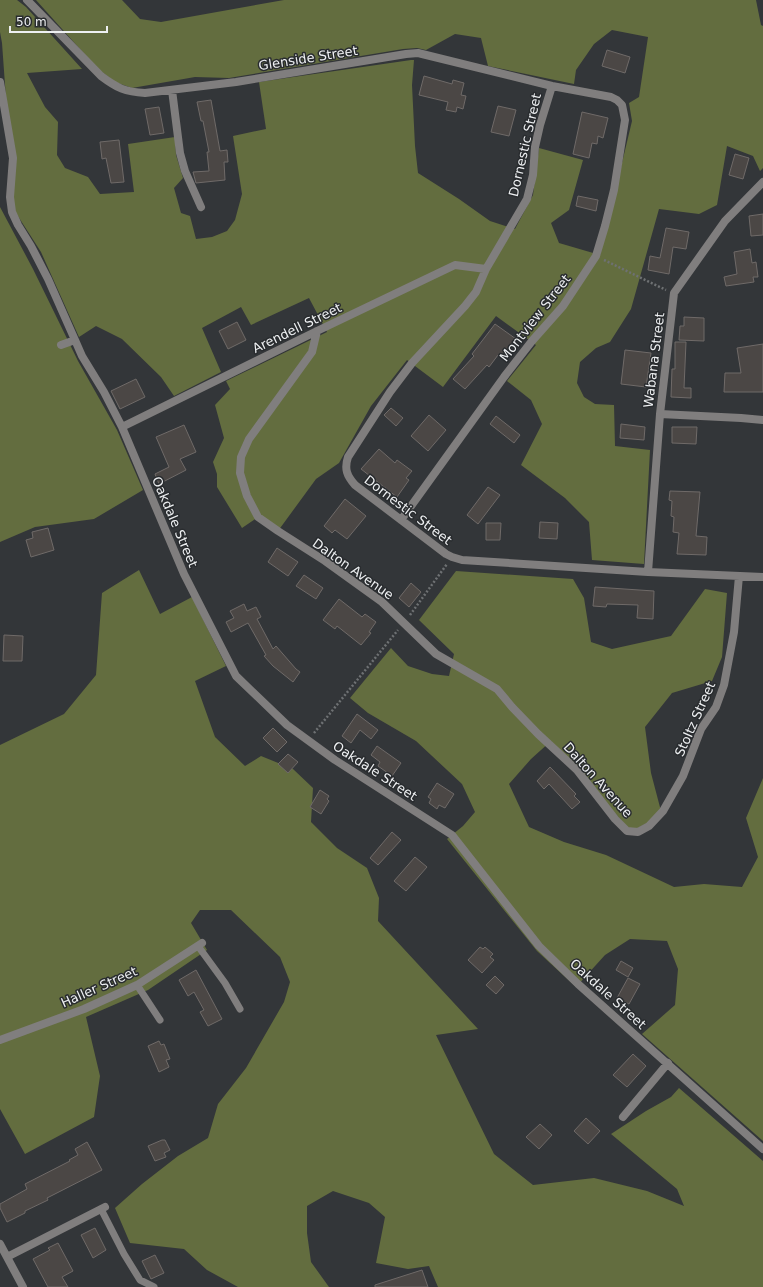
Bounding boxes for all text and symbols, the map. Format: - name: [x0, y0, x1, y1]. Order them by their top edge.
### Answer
- scale bar: [10, 8, 107, 34]
- text: 50 m: [16, 15, 47, 29]
- street label: Glenside Street: [257, 43, 359, 73]
- street label: Dornestic Street: [506, 92, 544, 198]
- street label: Montview Street: [496, 272, 574, 364]
- street label: Arendell Street: [250, 300, 344, 356]
- street label: Wabana Street: [641, 311, 667, 409]
- street label: Dornestic Street: [361, 472, 455, 548]
- street label: Oakdale Street: [149, 474, 201, 570]
- street label: Dalton Avenue: [310, 536, 396, 602]
- street label: Stoltz Street: [672, 679, 718, 759]
- street label: Oakdale Street: [330, 738, 420, 804]
- street label: Dalton Avenue: [561, 740, 635, 820]
- street label: Oakdale Street: [567, 956, 649, 1032]
- street label: Haller Street: [59, 963, 139, 1011]

